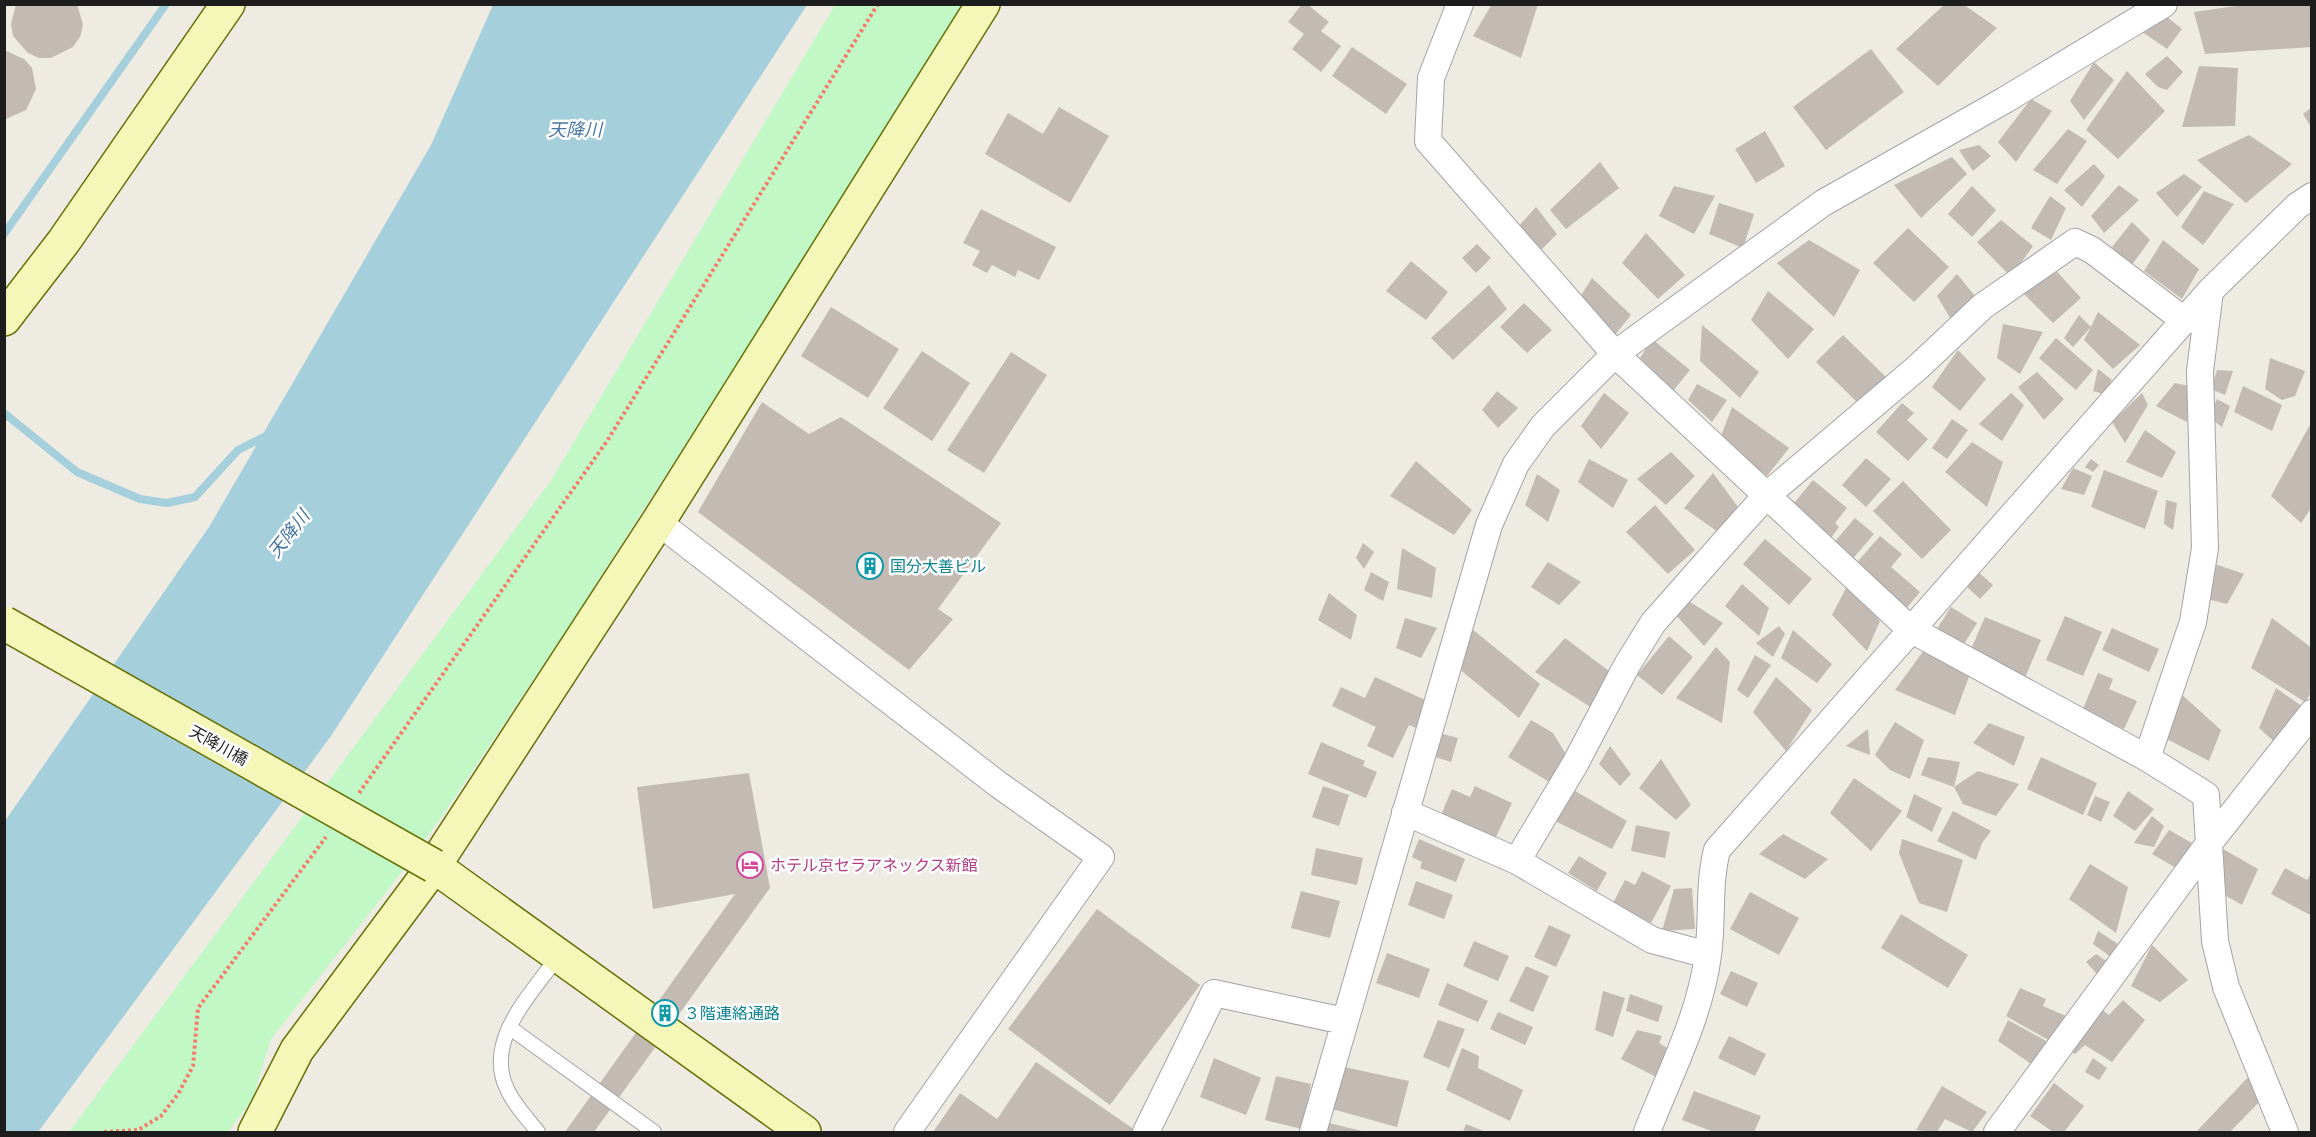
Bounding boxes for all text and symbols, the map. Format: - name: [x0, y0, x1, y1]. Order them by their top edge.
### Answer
- water label: 天降川: [548, 119, 604, 140]
- water label: 天降川: [264, 504, 315, 561]
- building icon: 国分大善ビル: [855, 551, 885, 581]
- place label: 国分大善ビル: [890, 557, 986, 576]
- street label: 天降川橋: [186, 722, 251, 769]
- hotel icon: ホテル京セラアネックス新館: [735, 850, 765, 880]
- place label: ホテル京セラアネックス新館: [770, 856, 978, 875]
- building icon: ３階連絡通路: [650, 998, 680, 1028]
- place label: ３階連絡通路: [684, 1004, 780, 1023]

